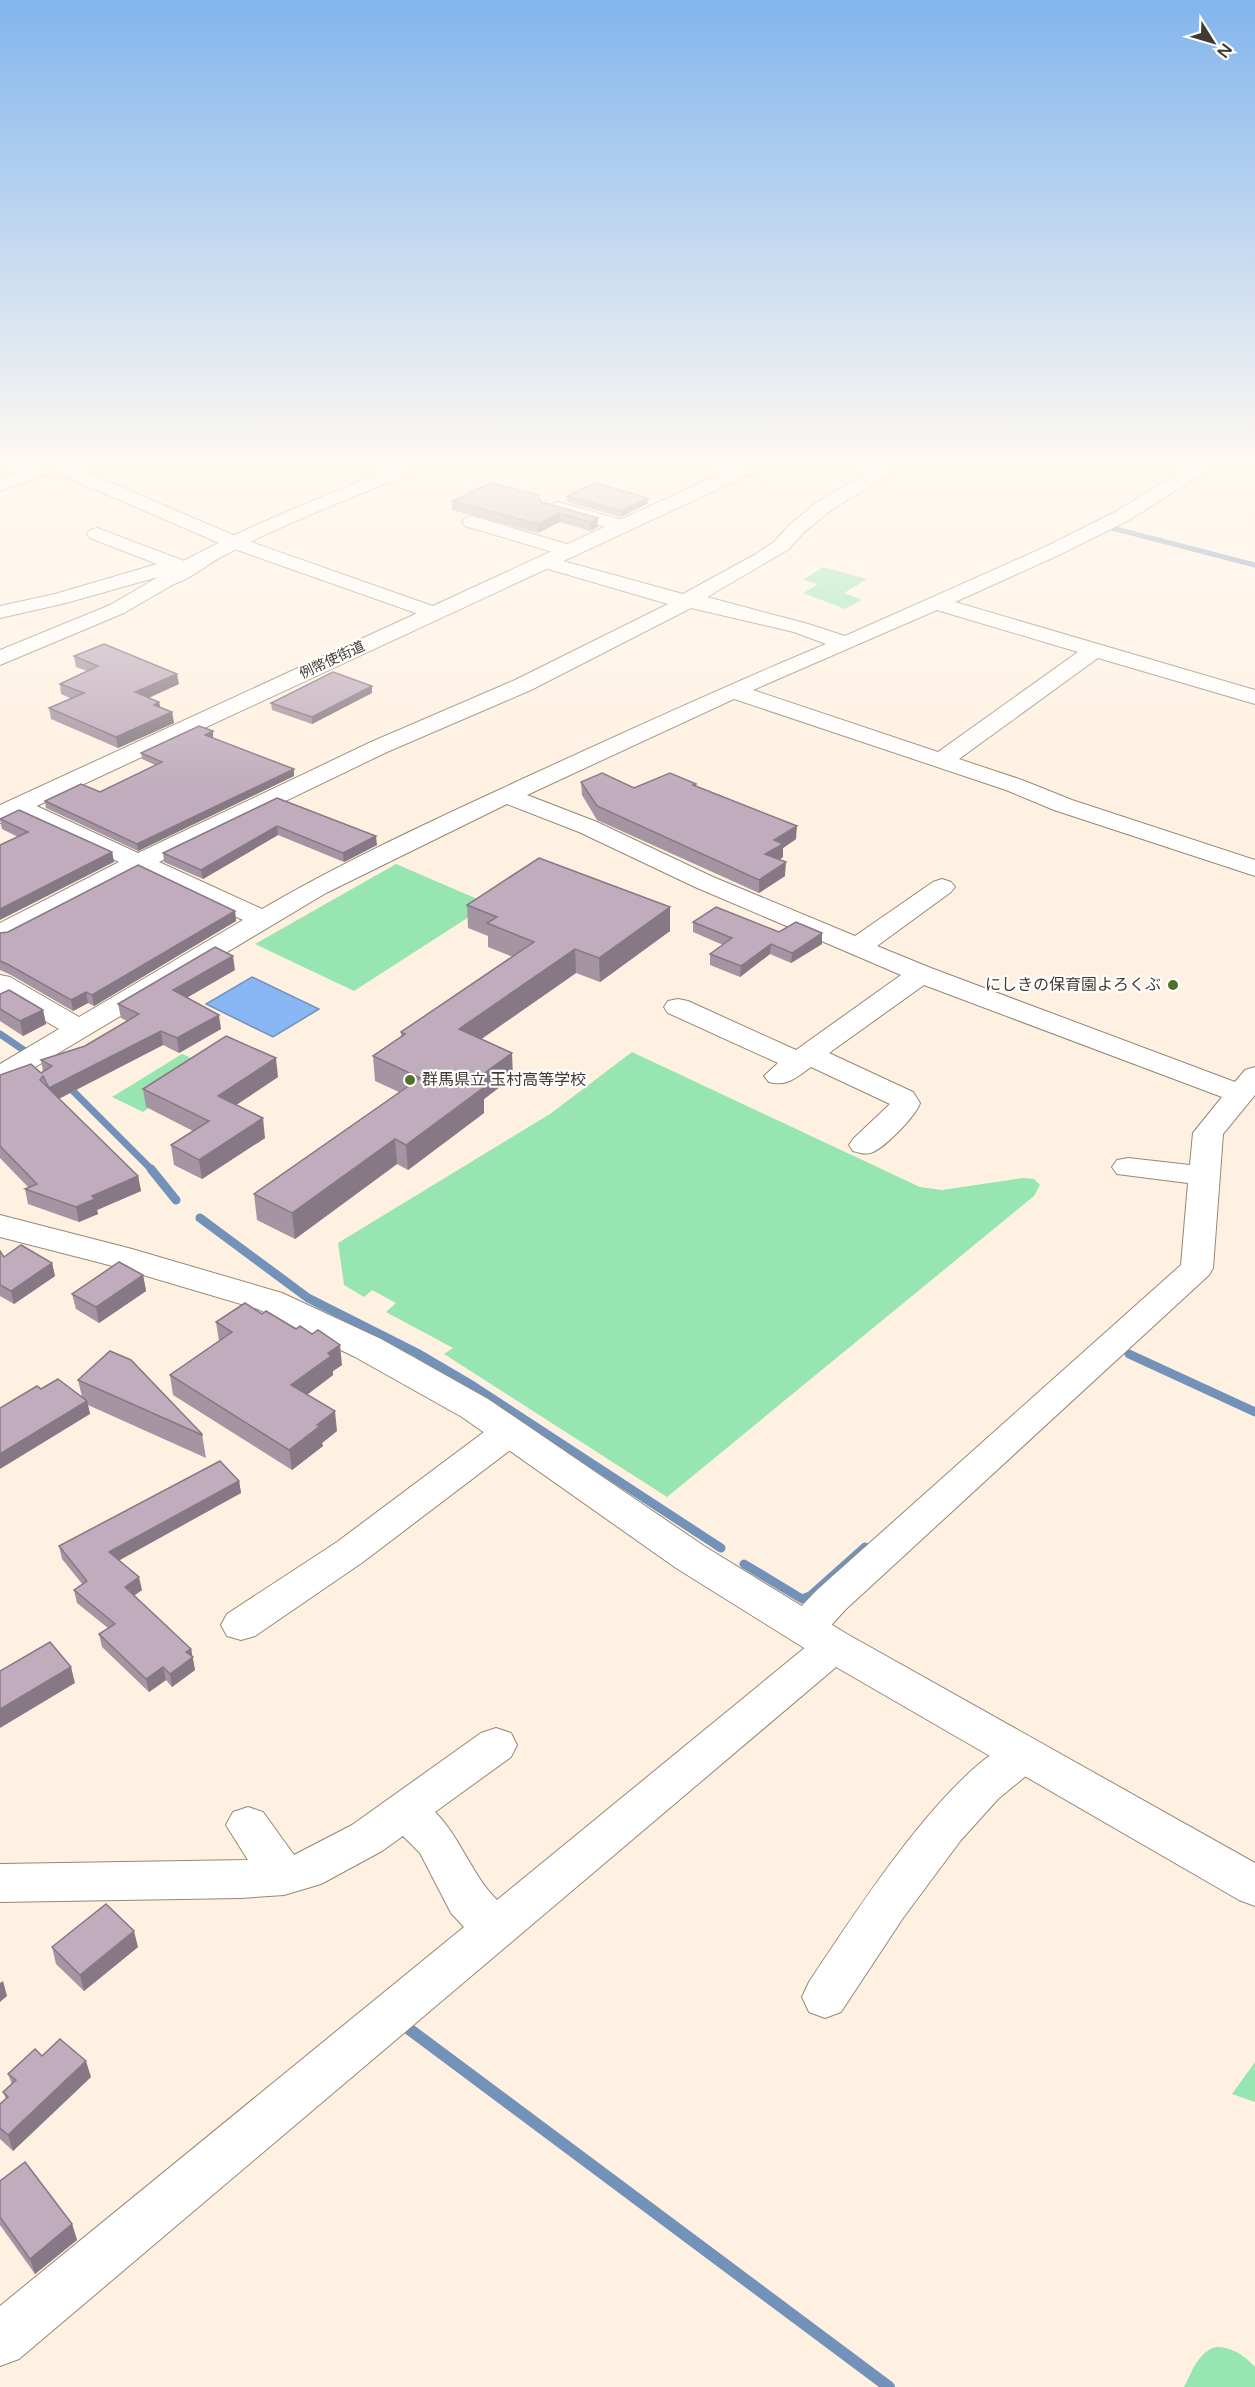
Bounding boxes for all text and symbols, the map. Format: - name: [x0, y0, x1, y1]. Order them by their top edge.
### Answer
- north arrow: [1183, 12, 1243, 72]
- text: N: [1212, 39, 1236, 62]
- street label: 例幣使街道: [297, 638, 367, 682]
- place label: にしきの保育園よろくぶ: [985, 975, 1161, 995]
- marker: にしきの保育園よろくぶ: [1166, 978, 1180, 992]
- place label: 群馬県立 玉村高等学校: [422, 1070, 586, 1090]
- marker: 群馬県立 玉村高等学校: [403, 1073, 417, 1087]

